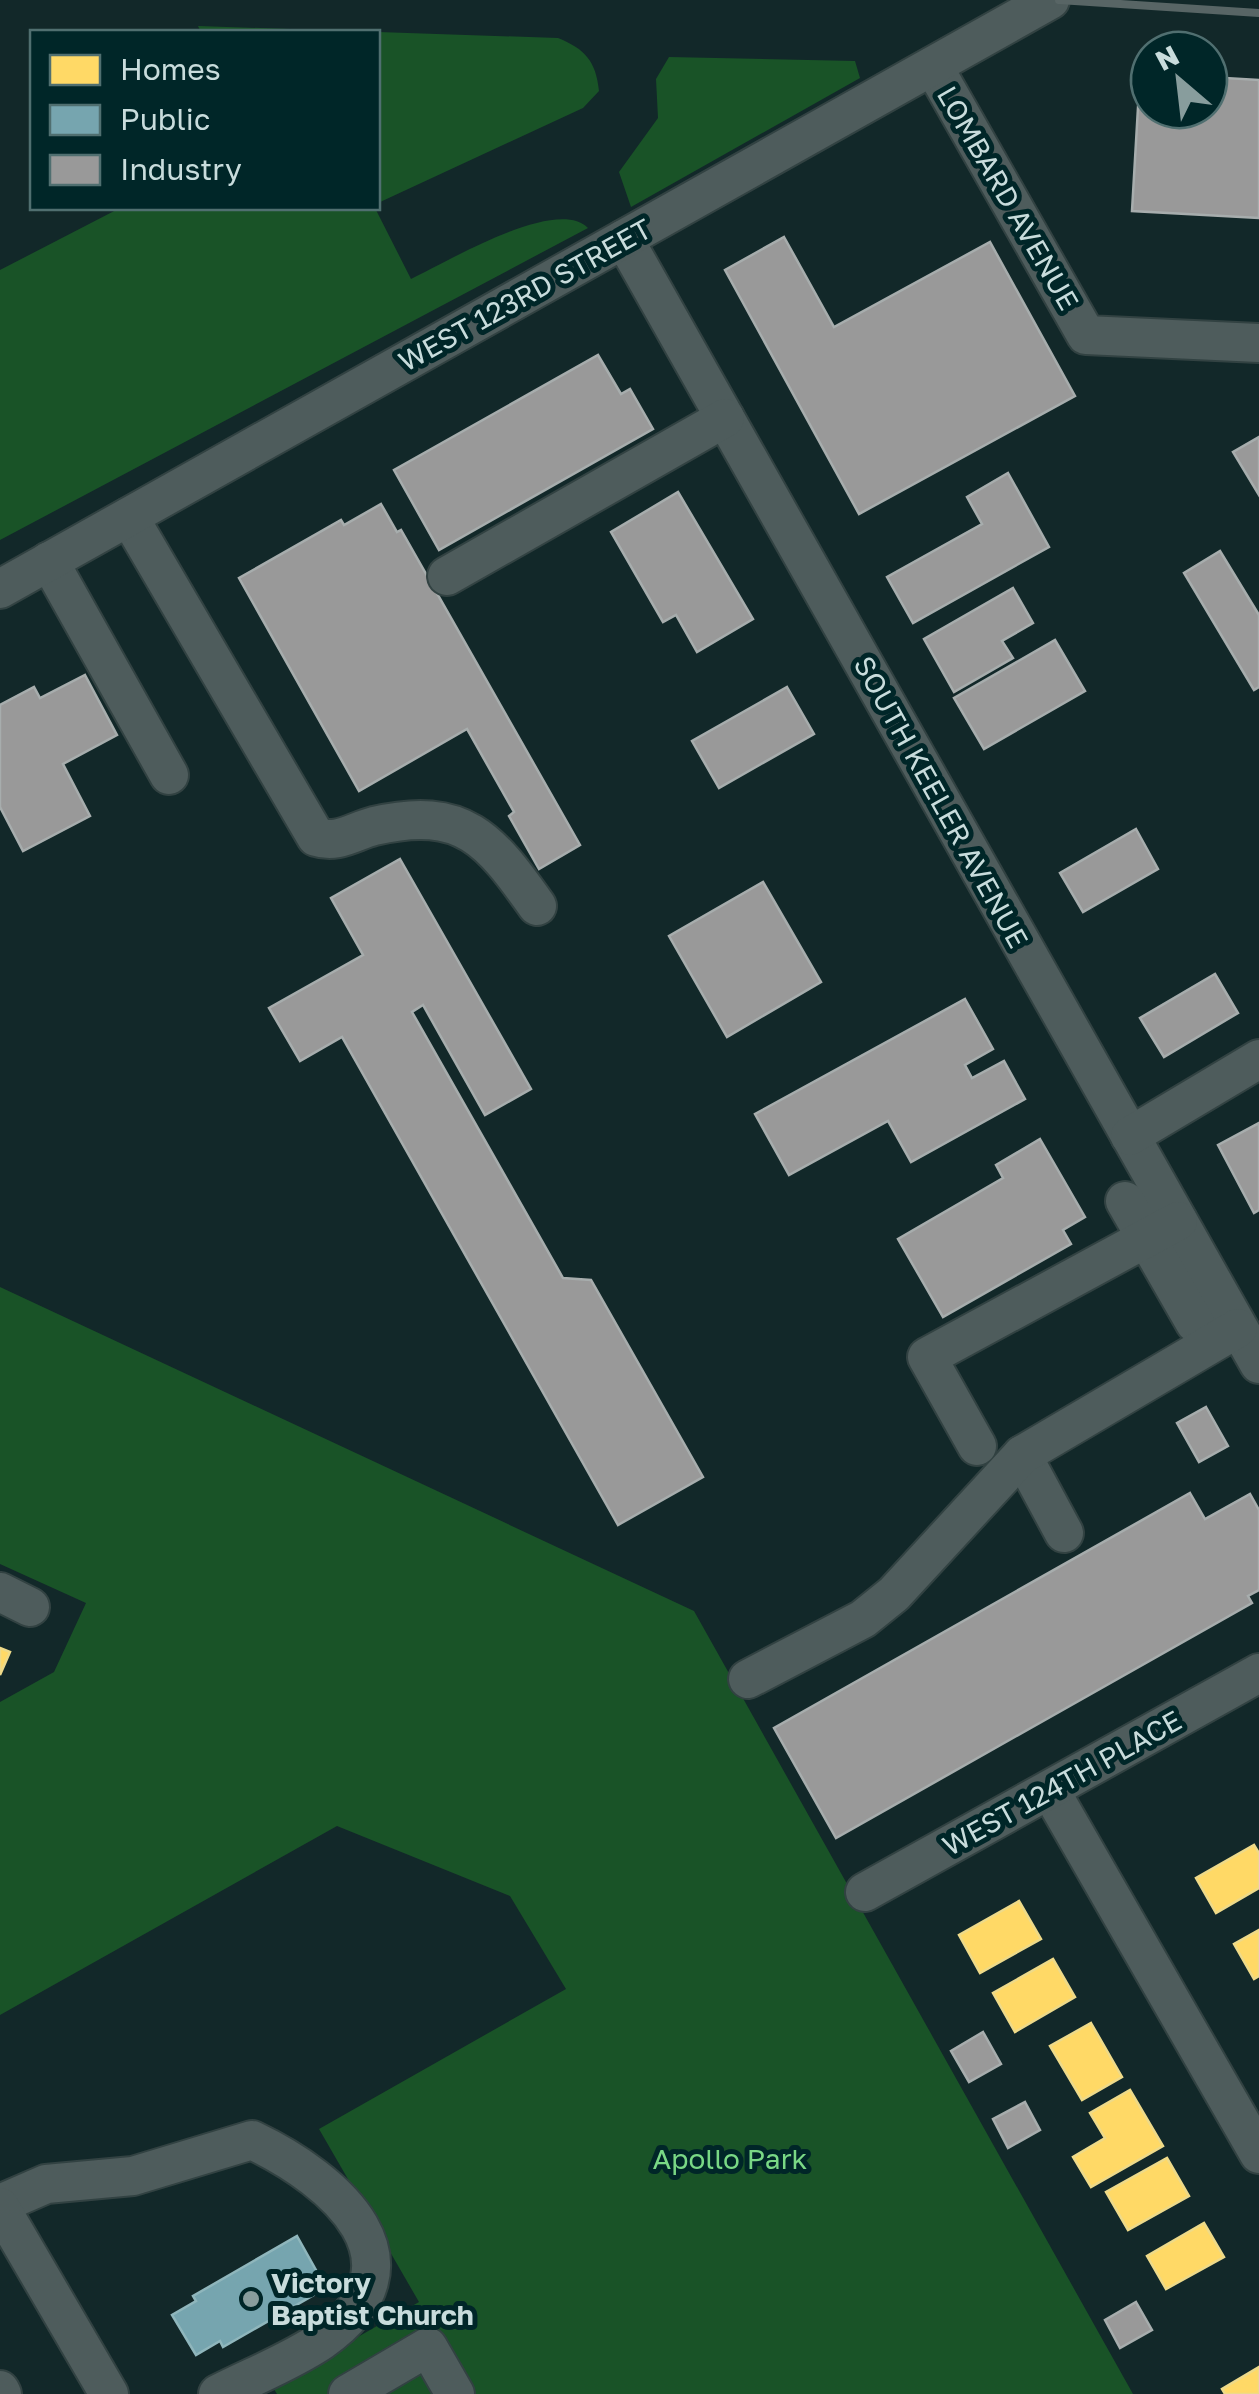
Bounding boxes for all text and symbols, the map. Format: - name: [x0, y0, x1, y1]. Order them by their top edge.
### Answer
- legend: [30, 30, 380, 210]
- north arrow: [1129, 30, 1229, 130]
- text: N: [1150, 38, 1184, 77]
- text: Homes: [120, 51, 221, 87]
- street label: LOMBARD AVENUE: [931, 80, 1086, 316]
- text: Public: [120, 101, 210, 137]
- text: Industry: [120, 151, 242, 187]
- street label: WEST 123RD STREET: [393, 211, 657, 378]
- street label: SOUTH KEELER AVENUE: [847, 650, 1035, 953]
- street label: WEST 124TH PLACE: [937, 1703, 1187, 1862]
- park label: Apollo Park: [653, 2142, 808, 2175]
- place label: Victory Baptist Church: [271, 2266, 474, 2331]
- marker: Victory Baptist Church: [240, 2288, 262, 2310]

